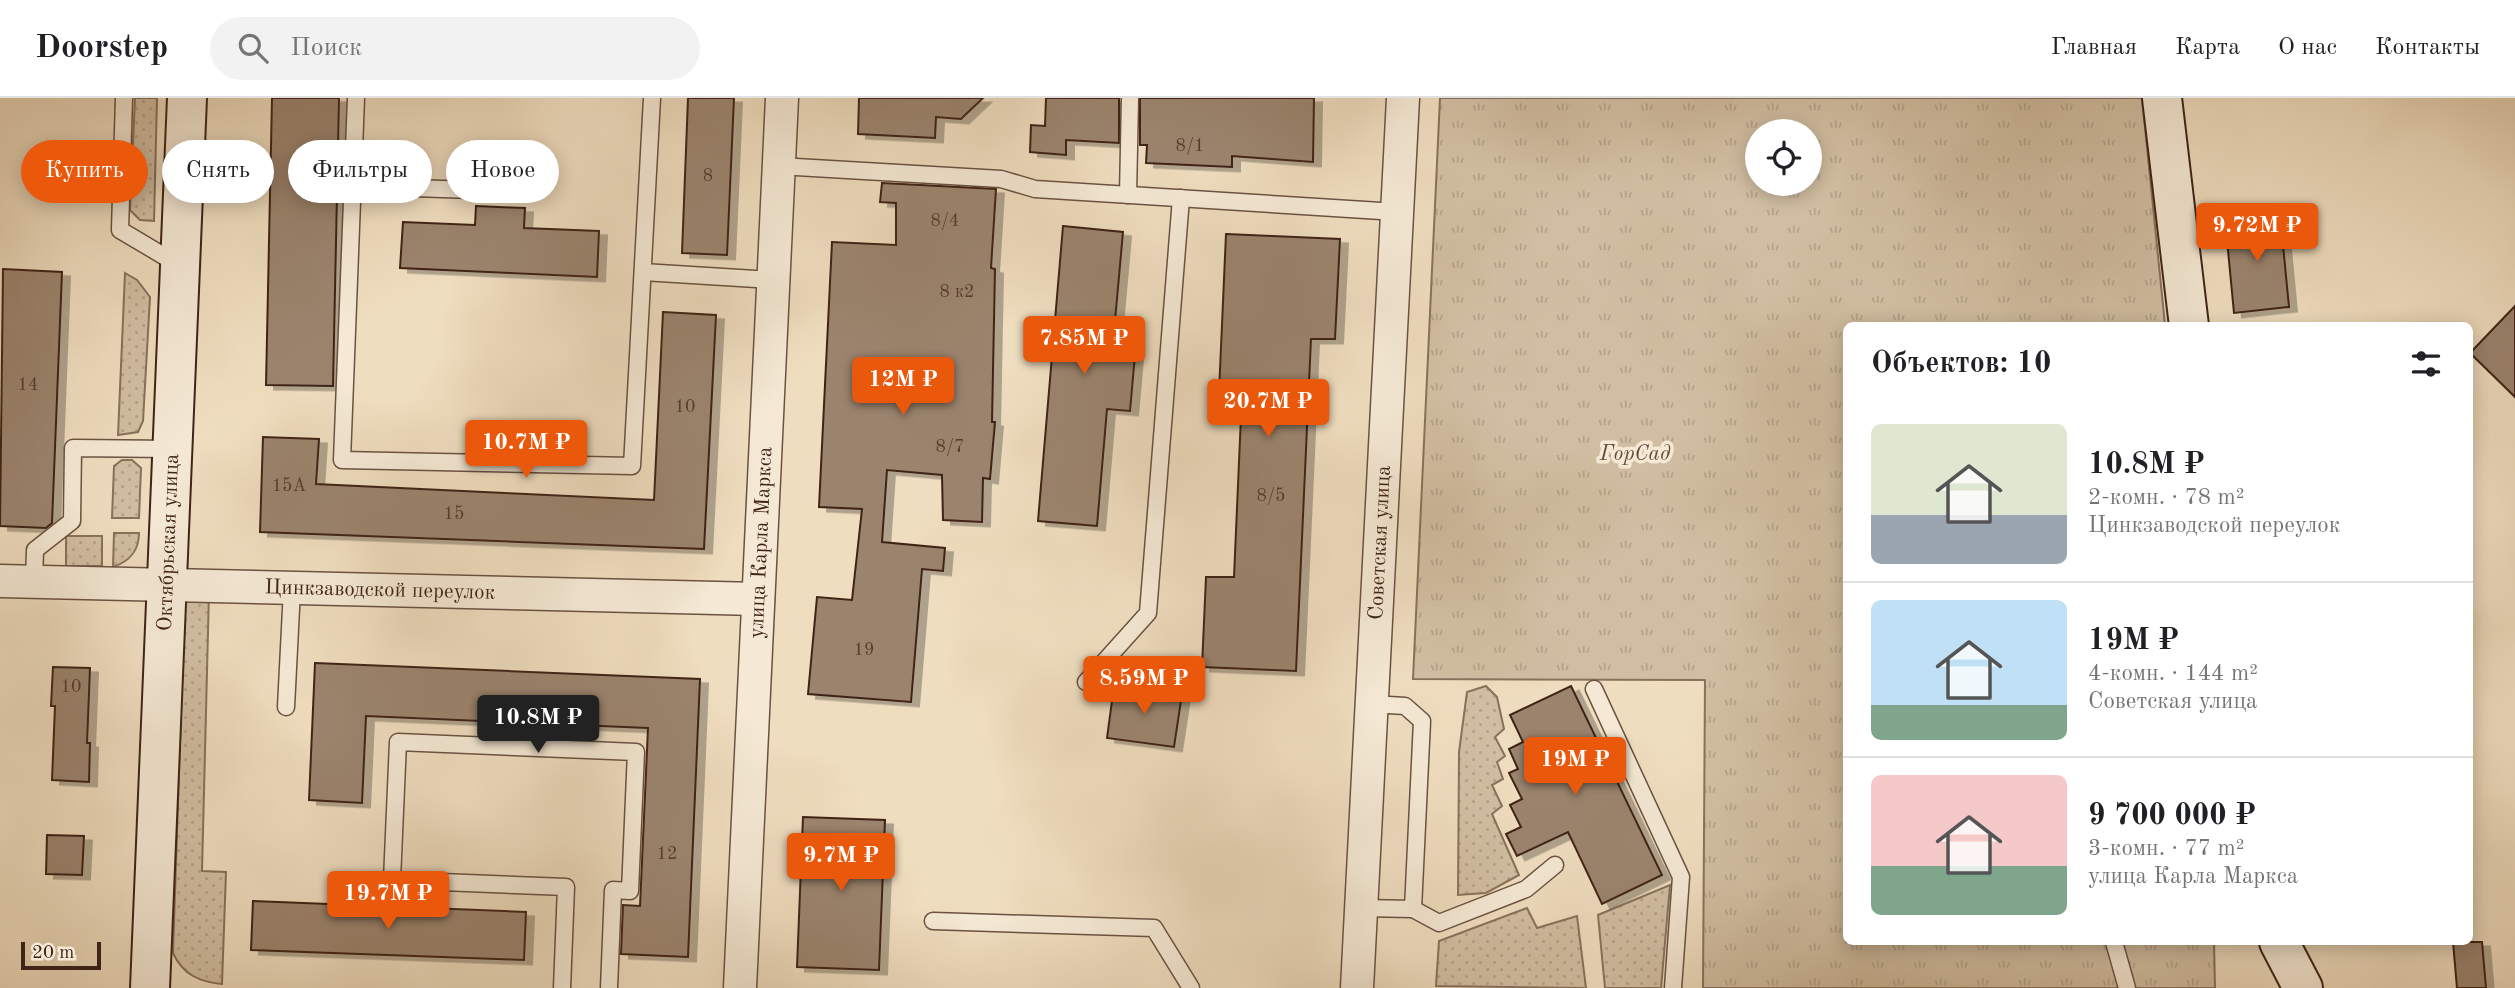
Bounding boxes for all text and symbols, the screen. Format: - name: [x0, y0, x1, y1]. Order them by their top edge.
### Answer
- search box: [210, 17, 700, 80]
- icon: search: [234, 29, 272, 67]
- text: Doorstep: [35, 32, 168, 65]
- text: Поиск: [290, 35, 362, 61]
- text: Главная: [2051, 36, 2137, 60]
- text: Карта: [2175, 36, 2240, 60]
- text: О нас: [2278, 36, 2337, 60]
- text: Контакты: [2375, 36, 2480, 60]
- map controls: [1745, 119, 1822, 196]
- button: locate: [1745, 119, 1822, 196]
- house number: 8/1: [1176, 137, 1204, 155]
- chip: Купить: [21, 140, 148, 203]
- chip: Снять: [162, 140, 274, 203]
- chip: Фильтры: [288, 140, 432, 203]
- chip: Новое: [446, 140, 559, 203]
- house number: 8: [703, 167, 713, 185]
- pin: 9.72M ₽: [2192, 204, 2322, 263]
- house number: 8/4: [931, 212, 959, 230]
- text: 9.72M ₽: [2212, 214, 2302, 237]
- house number: 8 к2: [940, 283, 974, 301]
- pin: 7.85M ₽: [1019, 316, 1149, 376]
- text: 7.85M ₽: [1039, 327, 1129, 350]
- icon: filters: [2407, 345, 2445, 383]
- text: Объектов: 10: [1871, 349, 2051, 379]
- pin: 12M ₽: [854, 358, 952, 417]
- text: 12M ₽: [868, 368, 938, 391]
- house number: 14: [18, 376, 38, 394]
- pin: 20.7M ₽: [1203, 380, 1333, 439]
- text: 20.7M ₽: [1223, 390, 1313, 413]
- house number: 10: [675, 398, 695, 416]
- pin: 10.7M ₽: [461, 420, 591, 480]
- text: 10.7M ₽: [481, 431, 571, 454]
- house number: 8/7: [936, 438, 964, 456]
- park label: ГорСад: [1599, 444, 1671, 465]
- street label: улица Карла Маркса: [746, 446, 776, 639]
- text: 10.8M ₽: [2088, 450, 2205, 480]
- icon: home: [1927, 452, 2011, 536]
- street label: Октябрьская улица: [154, 453, 183, 632]
- street label: Советская улица: [1366, 465, 1395, 620]
- house number: 15А: [272, 477, 307, 495]
- text: 2-комн. · 78 m²: [2088, 486, 2245, 509]
- house number: 8/5: [1257, 487, 1285, 505]
- house number: 15: [444, 505, 464, 523]
- text: Цинкзаводской переулок: [2088, 514, 2340, 537]
- street label: Цинкзаводской переулок: [264, 577, 496, 603]
- text: 19M ₽: [2088, 626, 2179, 656]
- icon: home: [1927, 628, 2011, 712]
- house number: 19: [854, 641, 874, 659]
- pin: 8.59M ₽: [1079, 656, 1209, 716]
- text: 4-комн. · 144 m²: [2088, 662, 2258, 685]
- text: 8.59M ₽: [1099, 667, 1189, 690]
- house number: 10: [61, 678, 81, 696]
- text: Советская улица: [2088, 690, 2257, 713]
- pin: 10.8M ₽: [473, 696, 603, 755]
- text: 10.8M ₽: [493, 706, 583, 729]
- pin: 19M ₽: [1526, 738, 1624, 797]
- text: 19M ₽: [1540, 748, 1610, 771]
- text: 9 700 000 ₽: [2088, 801, 2256, 831]
- icon: home: [1927, 803, 2011, 887]
- pin: 9.7M ₽: [784, 834, 898, 893]
- text: 3-комн. · 77 m²: [2088, 837, 2245, 860]
- text: 9.7M ₽: [803, 844, 879, 867]
- house number: 12: [657, 845, 677, 863]
- text: улица Карла Маркса: [2088, 865, 2298, 888]
- pin: 19.7M ₽: [323, 872, 453, 931]
- text: 19.7M ₽: [343, 882, 433, 905]
- scale bar: [21, 939, 102, 971]
- text: 20 m: [32, 944, 74, 963]

